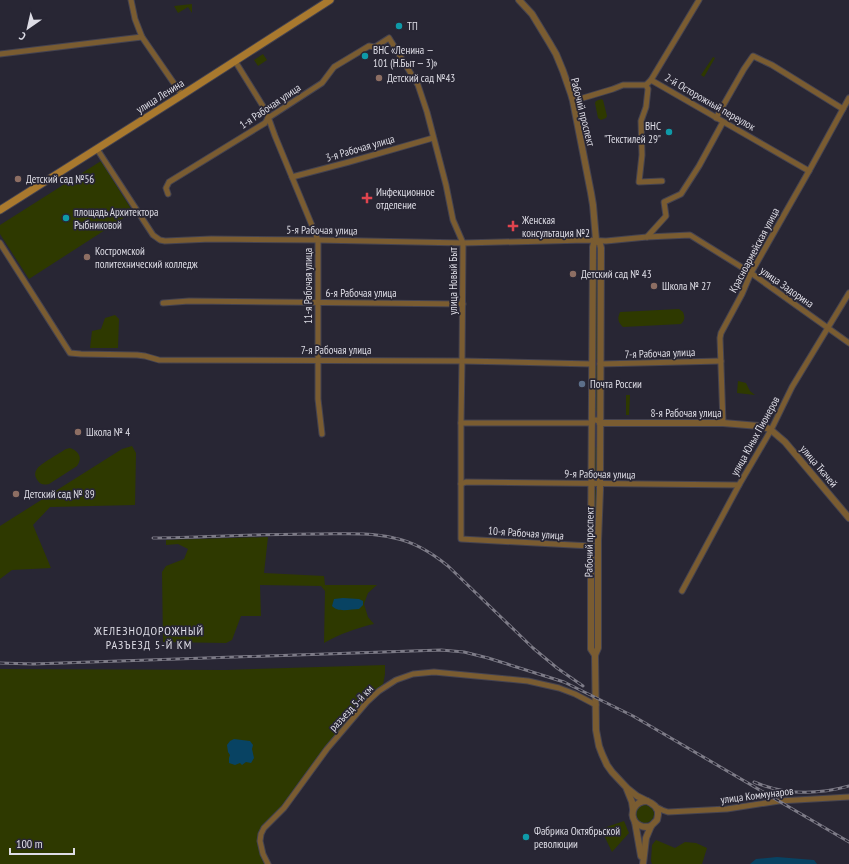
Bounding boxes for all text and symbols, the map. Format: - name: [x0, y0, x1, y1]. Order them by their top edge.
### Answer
- north arrow: [8, 8, 48, 48]
- place label: ТП: [407, 19, 418, 33]
- marker: ТП: [394, 21, 404, 31]
- text: С: [16, 29, 28, 44]
- place label: ВНС «Ленина — 101 (Н.Быт — 3)»: [373, 43, 438, 70]
- marker: ВНС «Ленина — 101 (Н.Быт — 3)»: [360, 51, 370, 61]
- street label: 2-й Осторожный переулок: [662, 70, 759, 134]
- place label: Детский сад №43: [387, 71, 455, 85]
- marker: Детский сад №43: [374, 73, 384, 83]
- street label: улица Ленина: [133, 76, 187, 116]
- street label: Рабочий проспект: [568, 76, 598, 148]
- street label: 1-я Рабочая улица: [237, 80, 303, 132]
- place label: ВНС "Текстилей 29": [604, 119, 661, 146]
- marker: ВНС "Текстилей 29": [664, 127, 674, 137]
- street label: 3-я Рабочая улица: [324, 131, 396, 165]
- place label: Детский сад №56: [26, 172, 94, 186]
- marker: Детский сад №56: [13, 174, 23, 184]
- place label: Инфекционное отделение: [376, 185, 435, 212]
- marker: Инфекционное отделение: [361, 192, 373, 204]
- place label: площадь Архитектора Рыбниковой: [74, 205, 158, 232]
- street label: Красноармейская улица: [726, 205, 782, 295]
- marker: площадь Архитектора Рыбниковой: [61, 213, 71, 223]
- place label: Женская консультация №2: [521, 213, 590, 240]
- marker: Женская консультация №2: [507, 220, 519, 232]
- street label: 5-я Рабочая улица: [286, 222, 358, 238]
- place label: Костромской политехнический колледж: [95, 244, 198, 271]
- street label: улица Новый Быт: [446, 247, 460, 315]
- street label: 11-я Рабочая улица: [301, 248, 315, 324]
- marker: Костромской политехнический колледж: [82, 252, 92, 262]
- street label: улица Задорина: [757, 263, 817, 311]
- place label: Детский сад № 43: [581, 267, 652, 281]
- marker: Детский сад № 43: [568, 269, 578, 279]
- place label: Школа № 27: [662, 279, 711, 293]
- marker: Школа № 27: [649, 281, 659, 291]
- street label: 6-я Рабочая улица: [325, 286, 397, 300]
- street label: 7-я Рабочая улица: [301, 343, 371, 357]
- street label: 7-я Рабочая улица: [624, 345, 696, 361]
- place label: Почта России: [590, 377, 642, 391]
- marker: Почта России: [577, 379, 587, 389]
- street label: улица Юных Пионеров: [727, 393, 783, 478]
- street label: 8-я Рабочая улица: [650, 406, 722, 420]
- place label: Школа № 4: [86, 425, 130, 439]
- marker: Школа № 4: [73, 427, 83, 437]
- street label: улица Ткачей: [797, 442, 841, 490]
- street label: 9-я Рабочая улица: [564, 466, 636, 482]
- place label: Детский сад № 89: [24, 487, 95, 501]
- marker: Детский сад № 89: [11, 489, 21, 499]
- street label: Рабочий проспект: [581, 506, 597, 577]
- street label: 10-я Рабочая улица: [488, 523, 564, 543]
- district label: ЖЕЛЕЗНОДОРОЖНЫЙ РАЗЪЕЗД 5-Й КМ: [93, 623, 204, 652]
- street label: разъезд 5-й км: [326, 682, 376, 734]
- street label: улица Коммунаров: [720, 784, 795, 806]
- place label: Фабрика Октябрьской революции: [534, 824, 620, 851]
- scale bar: [10, 830, 74, 856]
- marker: Фабрика Октябрьской революции: [521, 832, 531, 842]
- text: 100 m: [16, 836, 43, 851]

